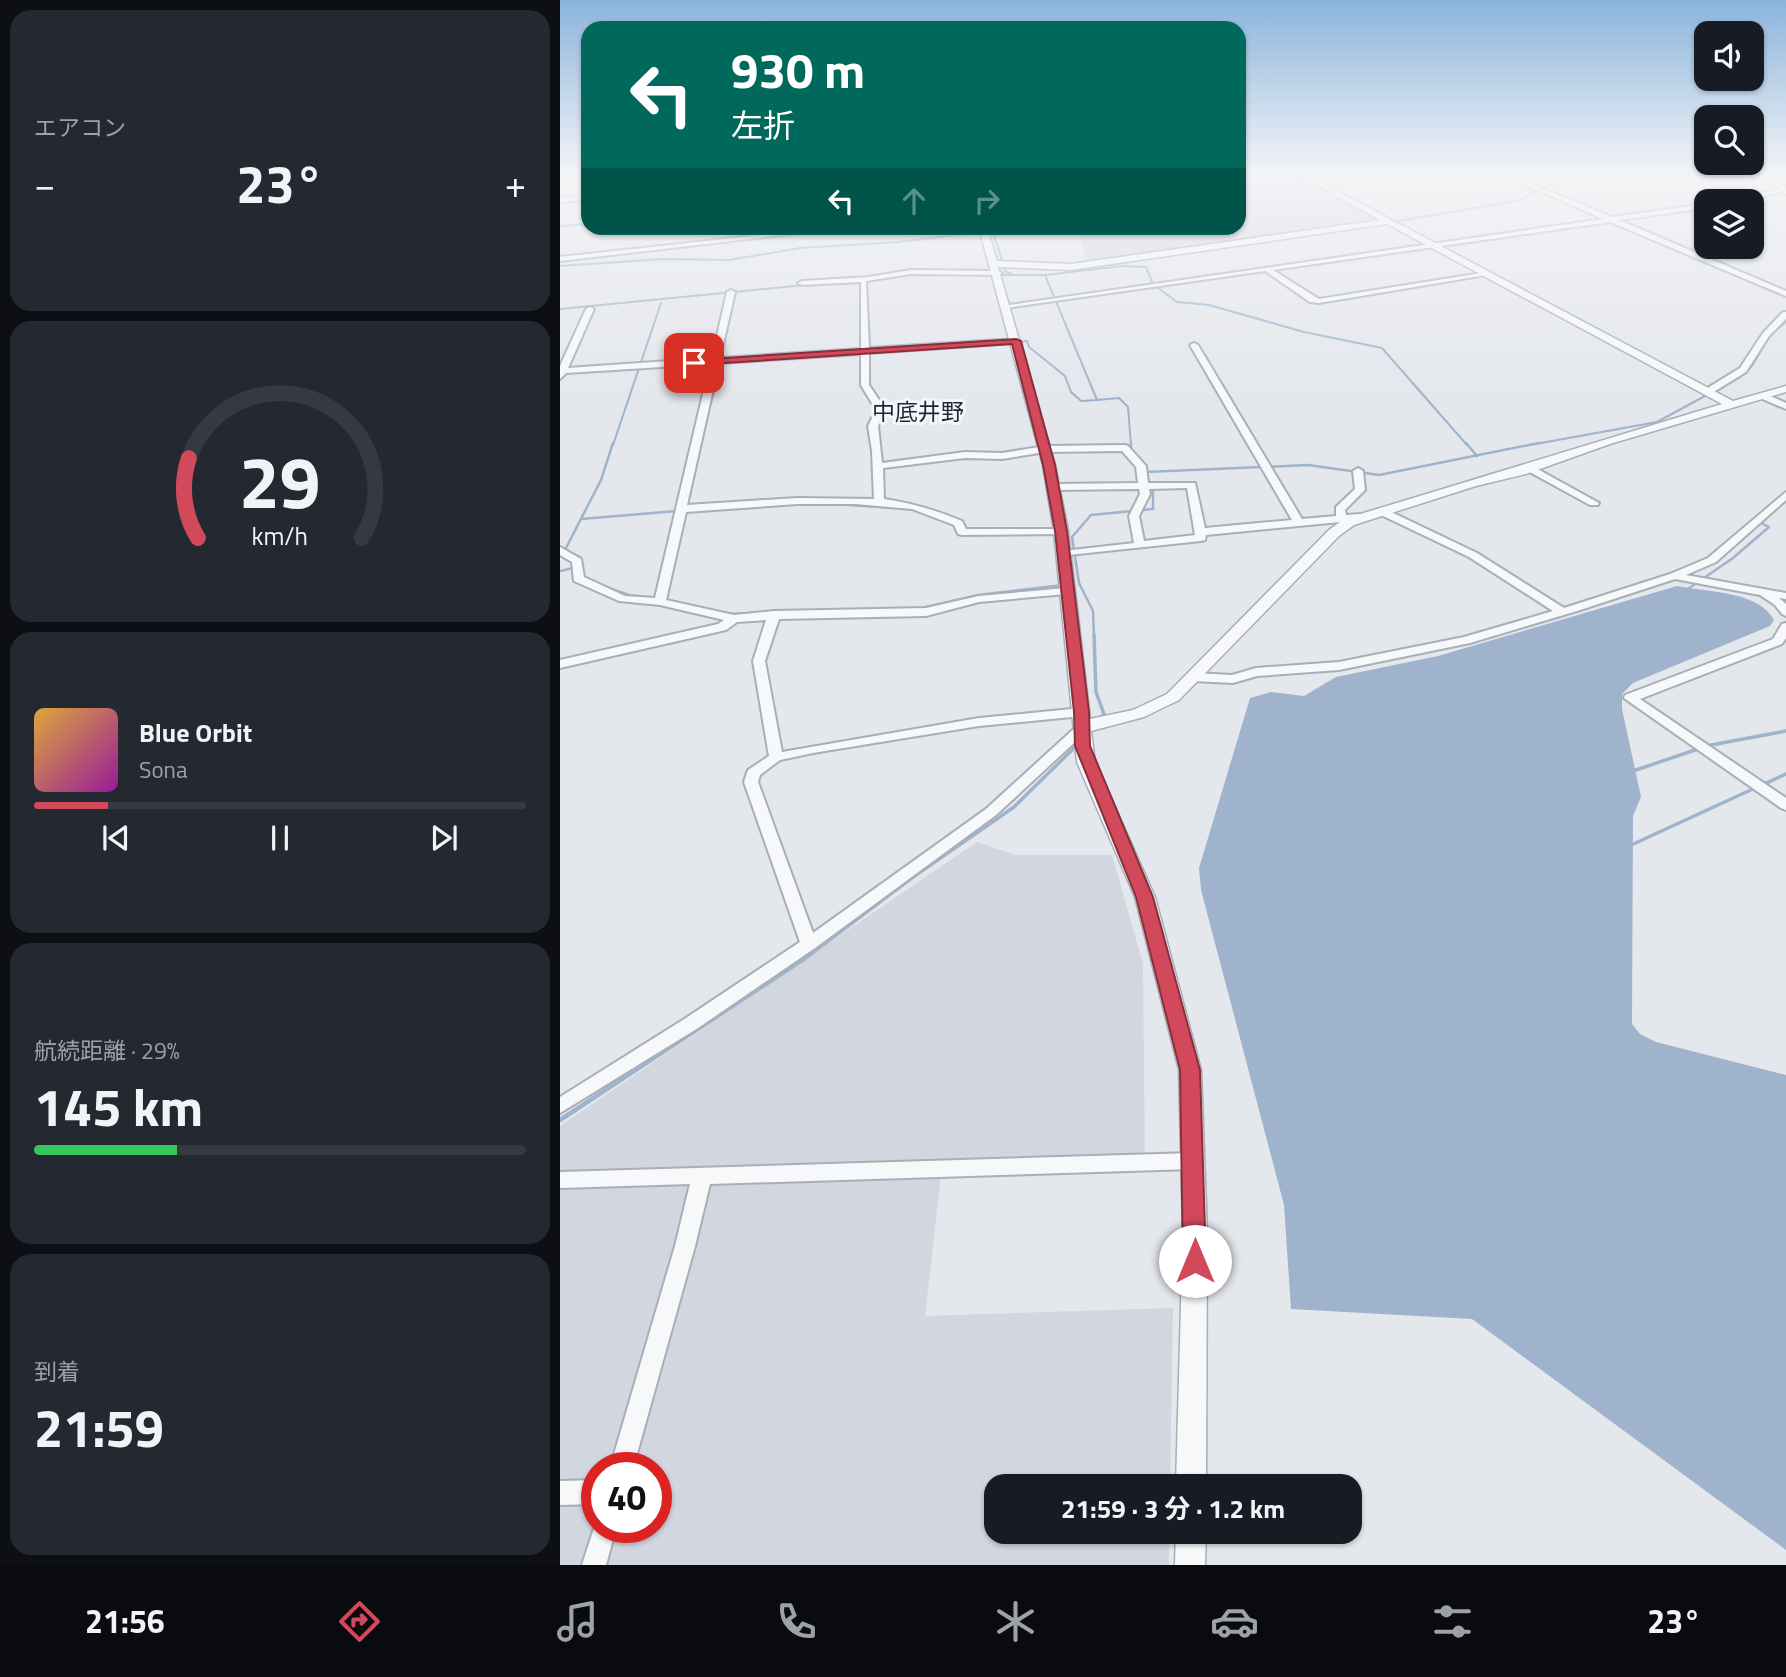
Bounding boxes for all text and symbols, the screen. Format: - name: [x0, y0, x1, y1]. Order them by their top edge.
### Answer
- map controls: [1694, 21, 1764, 259]
- button: sound: [1694, 21, 1764, 91]
- text: 930 m: [731, 32, 865, 107]
- icon: left: [616, 49, 707, 140]
- text: 左折: [731, 101, 795, 149]
- button: search: [1694, 105, 1764, 175]
- text: エアコン: [34, 110, 126, 145]
- text: 23°: [236, 144, 324, 223]
- text: −: [34, 155, 55, 213]
- text: +: [505, 155, 526, 213]
- icon: left: [822, 182, 860, 220]
- icon: ahead: [895, 182, 933, 220]
- icon: right: [968, 182, 1006, 220]
- button: layers: [1694, 189, 1764, 259]
- pin: [664, 333, 724, 393]
- icon: arrive: [675, 344, 713, 382]
- district label: 中底井野: [872, 394, 964, 429]
- text: 29: [239, 426, 321, 536]
- text: km/h: [252, 516, 308, 554]
- text: Blue Orbit: [139, 713, 252, 752]
- text: Sona: [139, 752, 187, 787]
- icon: previous: [97, 819, 135, 857]
- icon: pause: [261, 819, 299, 857]
- icon: next: [425, 819, 463, 857]
- text: 航続距離 · 29%: [34, 1033, 180, 1068]
- text: 145 km: [34, 1067, 203, 1146]
- position arrow: [1158, 1224, 1232, 1298]
- text: 到着: [34, 1354, 80, 1389]
- text: 21:59: [34, 1388, 164, 1467]
- speed limit sign: 40: [581, 1452, 672, 1543]
- text: 21:59 · 3 分 · 1.2 km: [1061, 1489, 1285, 1528]
- text: 21:56: [85, 1597, 165, 1645]
- icon: directions: [335, 1597, 384, 1646]
- icon: music: [553, 1597, 602, 1646]
- icon: phone: [772, 1597, 821, 1646]
- icon: climate: [991, 1597, 1040, 1646]
- icon: car: [1210, 1597, 1259, 1646]
- icon: filters: [1428, 1597, 1477, 1646]
- text: 23°: [1647, 1597, 1701, 1645]

